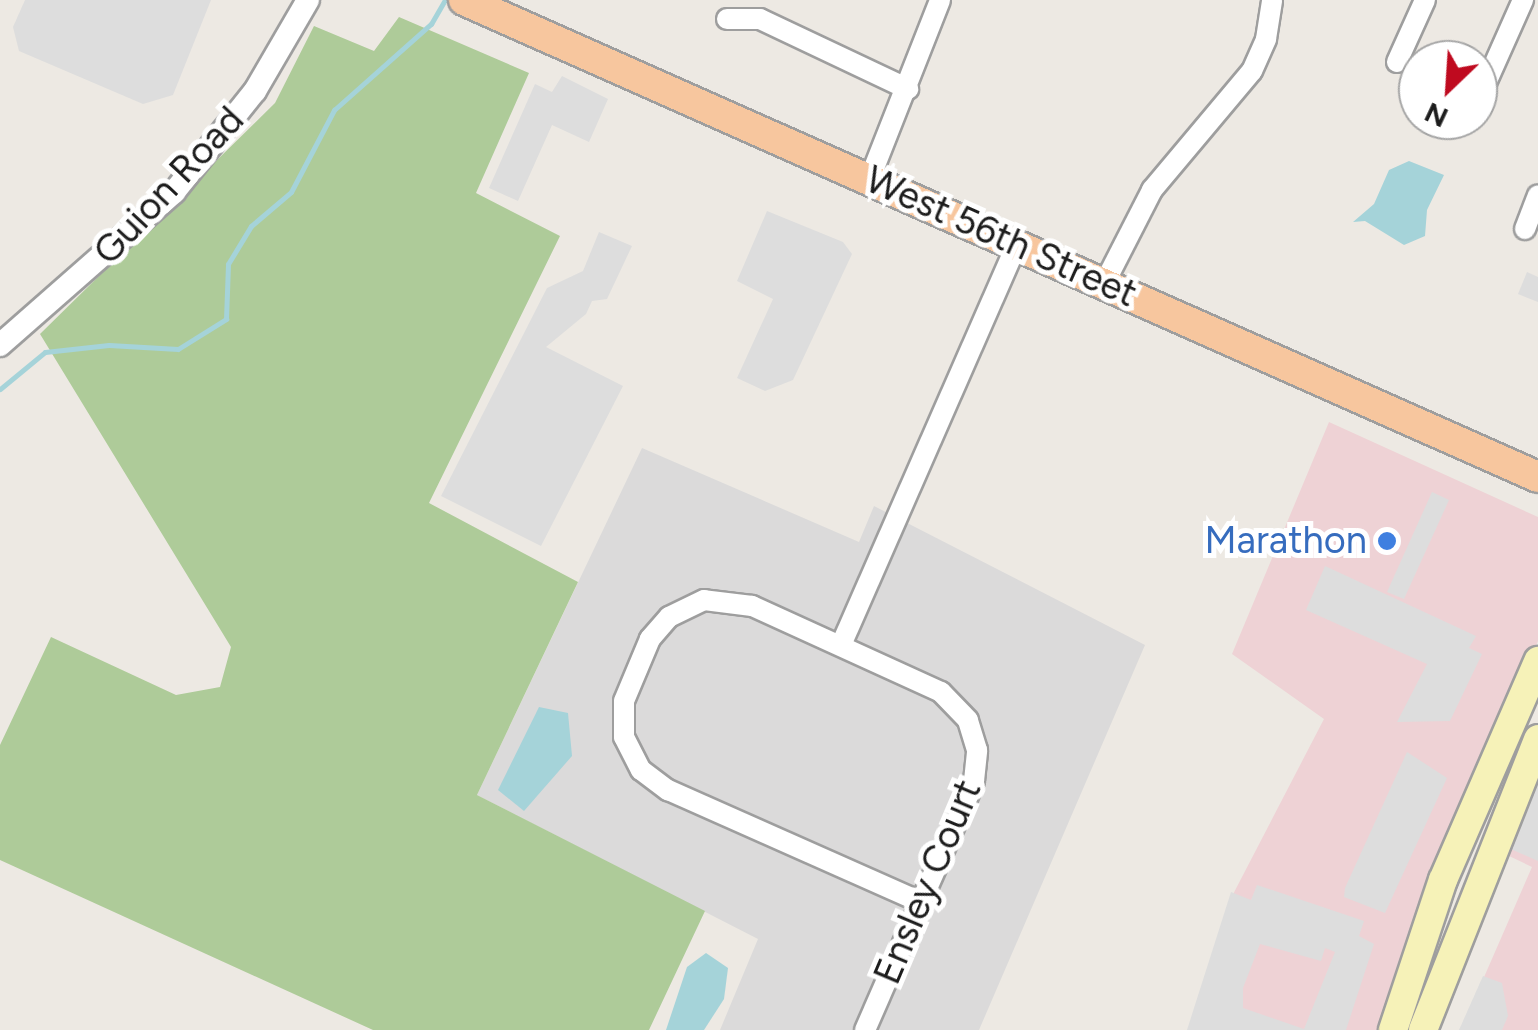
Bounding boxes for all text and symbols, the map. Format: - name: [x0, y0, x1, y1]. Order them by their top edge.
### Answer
- north arrow: [1398, 40, 1498, 140]
- text: N: [1419, 95, 1453, 135]
- street label: Guion Road: [84, 98, 254, 274]
- street label: West 56th Street: [858, 157, 1144, 317]
- place label: Marathon: [1204, 518, 1367, 564]
- marker: Marathon: [1376, 530, 1398, 552]
- street label: Ensley Court: [865, 773, 991, 991]

